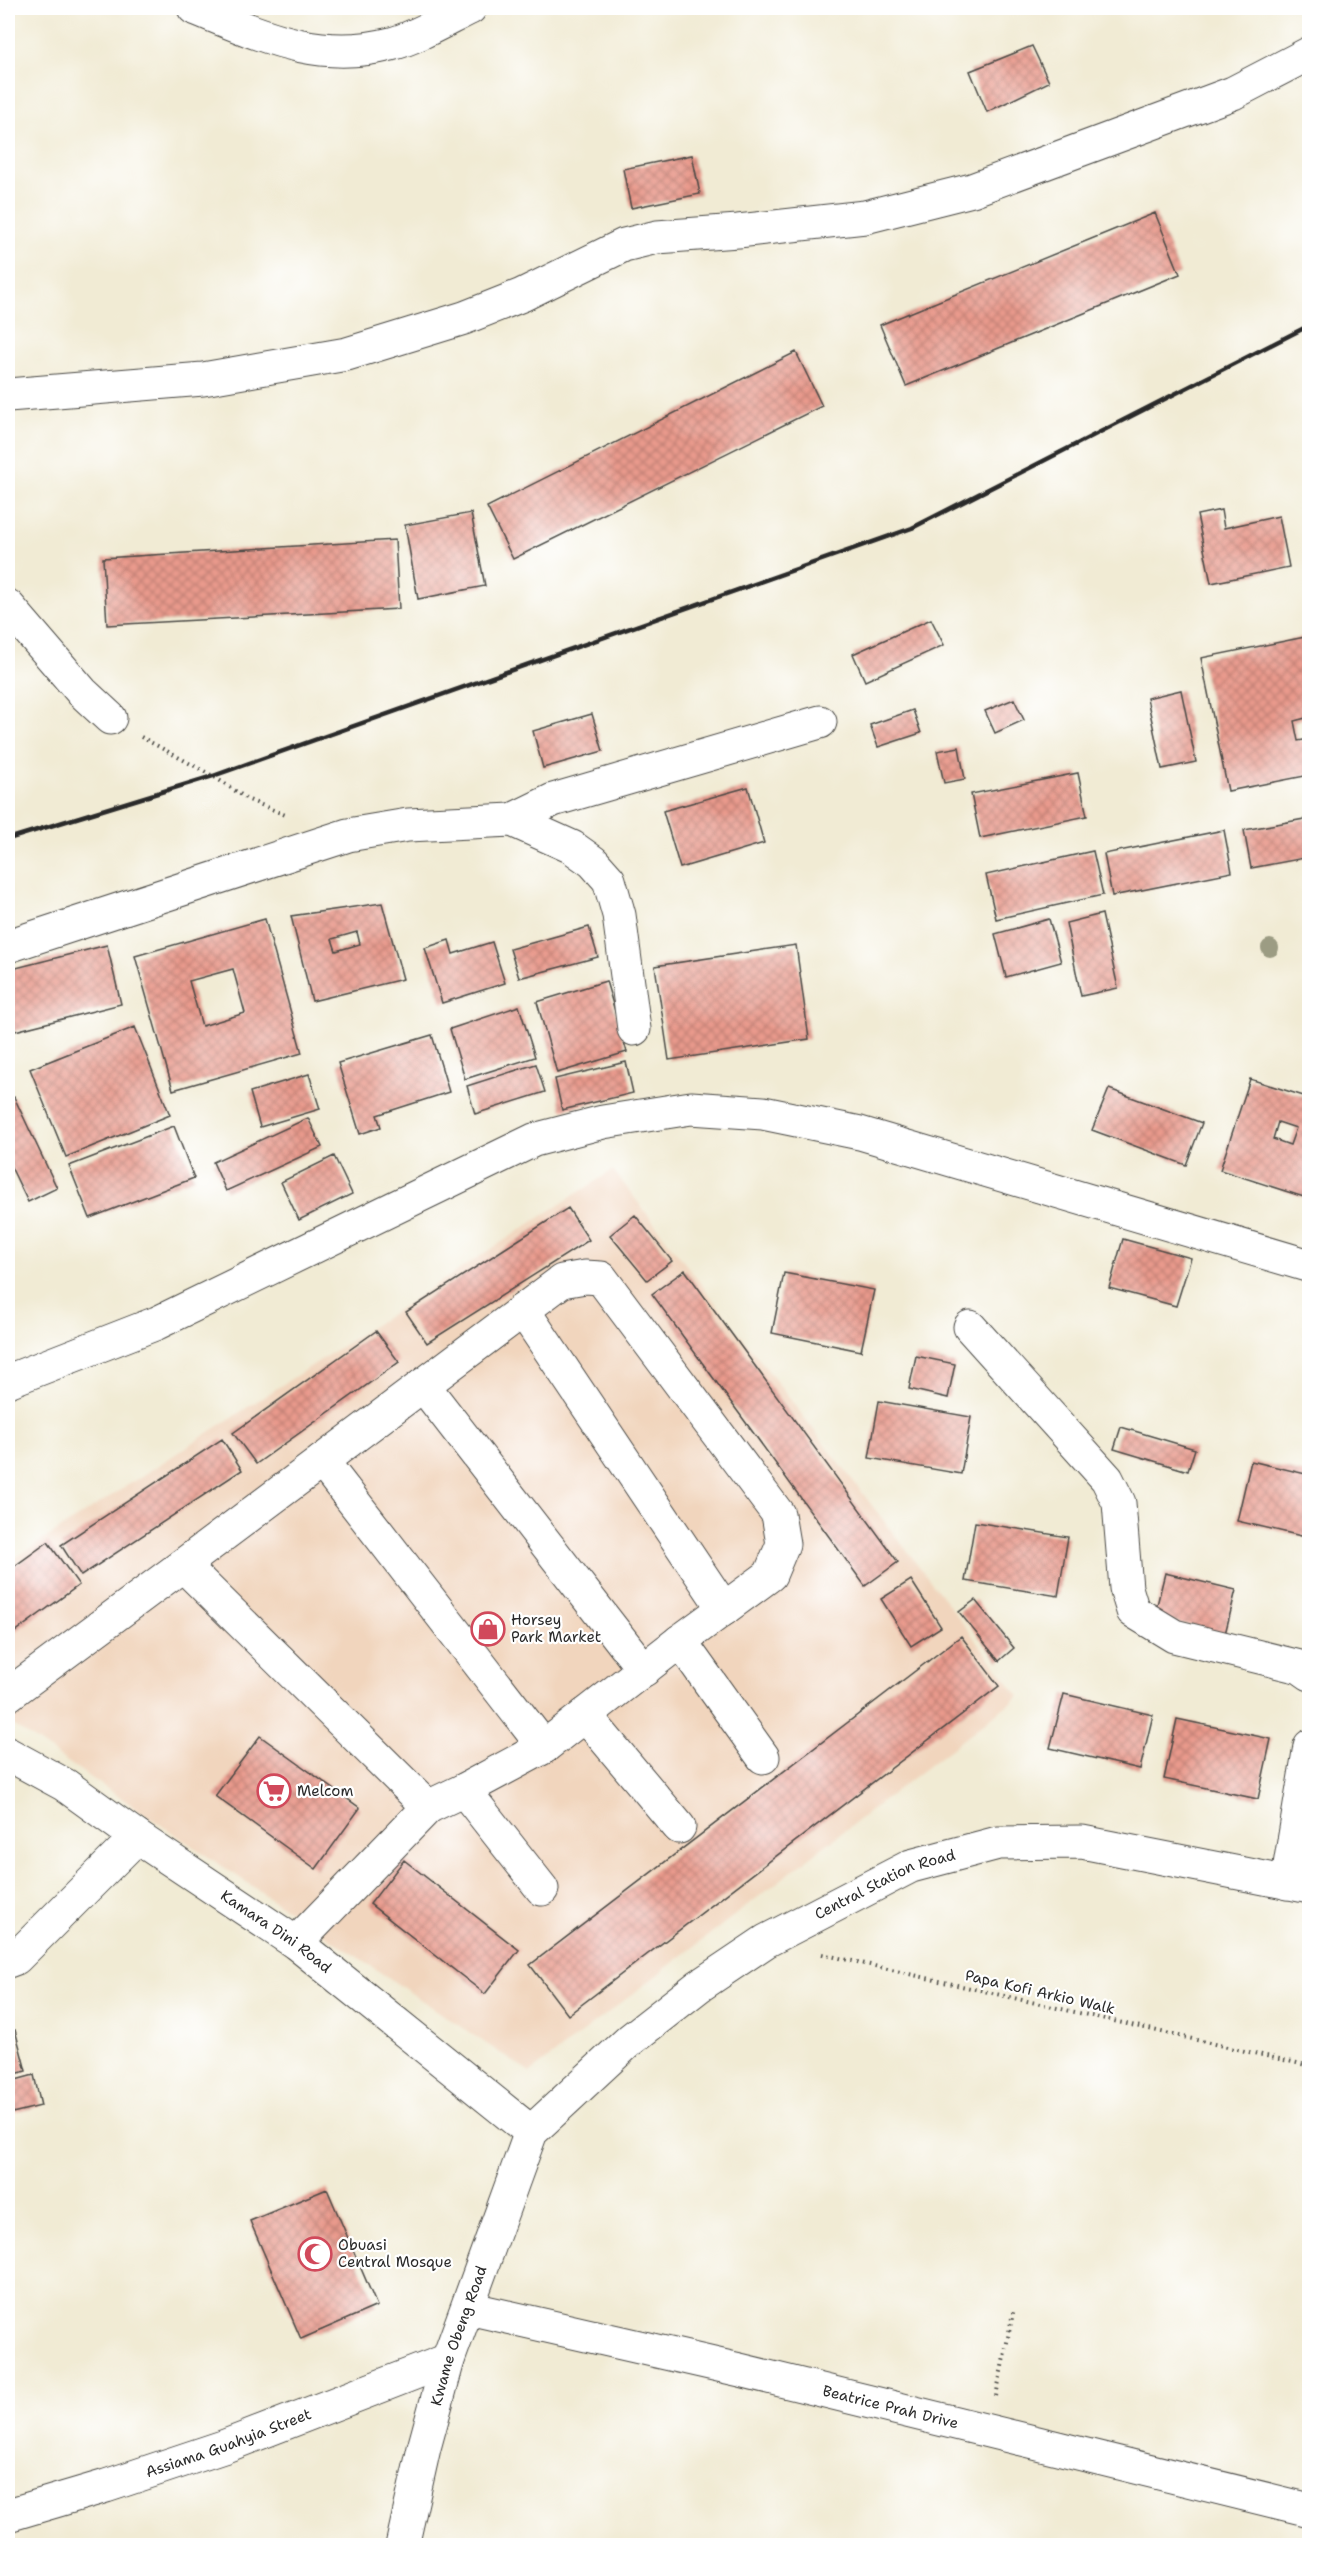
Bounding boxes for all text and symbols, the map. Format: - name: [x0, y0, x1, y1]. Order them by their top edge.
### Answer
- place label: Horsey Park Market: [511, 1610, 601, 1647]
- shop icon: Horsey Park Market: [470, 1611, 506, 1647]
- supermarket icon: Melcom: [256, 1773, 292, 1809]
- place label: Melcom: [297, 1781, 353, 1801]
- street label: Central Station Road: [811, 1845, 958, 1924]
- street label: Kamara Dini Road: [217, 1886, 336, 1978]
- street label: Papa Kofi Arkio Walk: [963, 1965, 1117, 2019]
- place label: Obuasi Central Mosque: [338, 2235, 452, 2272]
- mosque icon: Obuasi Central Mosque: [297, 2236, 333, 2272]
- street label: Kwame Obeng Road: [426, 2262, 492, 2408]
- street label: Beatrice Prah Drive: [820, 2381, 961, 2433]
- street label: Assiama Guahyia Street: [143, 2404, 314, 2482]

